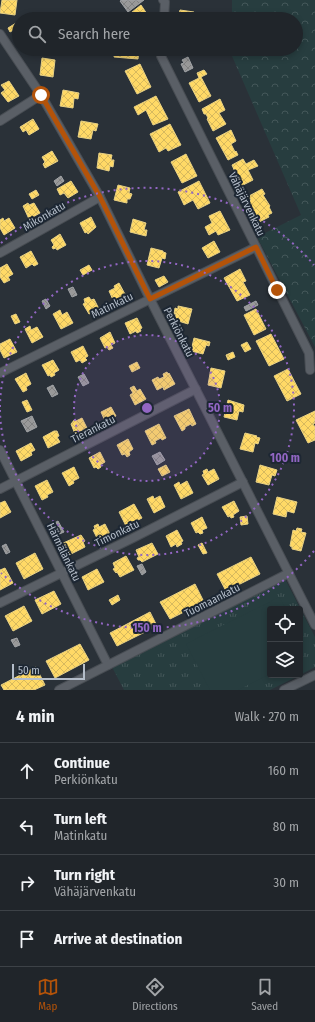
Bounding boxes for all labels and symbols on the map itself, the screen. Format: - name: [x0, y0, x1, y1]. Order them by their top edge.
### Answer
- route start: [32, 86, 50, 104]
- street label: Vähäjärvenkatu: [225, 170, 268, 238]
- street label: Mikonkatu: [21, 199, 68, 234]
- route end: [268, 281, 286, 299]
- street label: Matinkatu: [89, 290, 135, 321]
- street label: Perkiönkatu: [161, 305, 197, 359]
- centre of rings: [140, 401, 154, 415]
- text: 50 m: [208, 401, 232, 415]
- street label: Tierankatu: [69, 413, 117, 446]
- text: 100 m: [270, 451, 300, 465]
- street label: Timonkatu: [93, 517, 141, 550]
- street label: Härmälänkatu: [44, 521, 83, 584]
- street label: Tuomaankatu: [182, 581, 242, 620]
- text: 150 m: [132, 621, 162, 635]
- scale bar: [12, 662, 85, 681]

